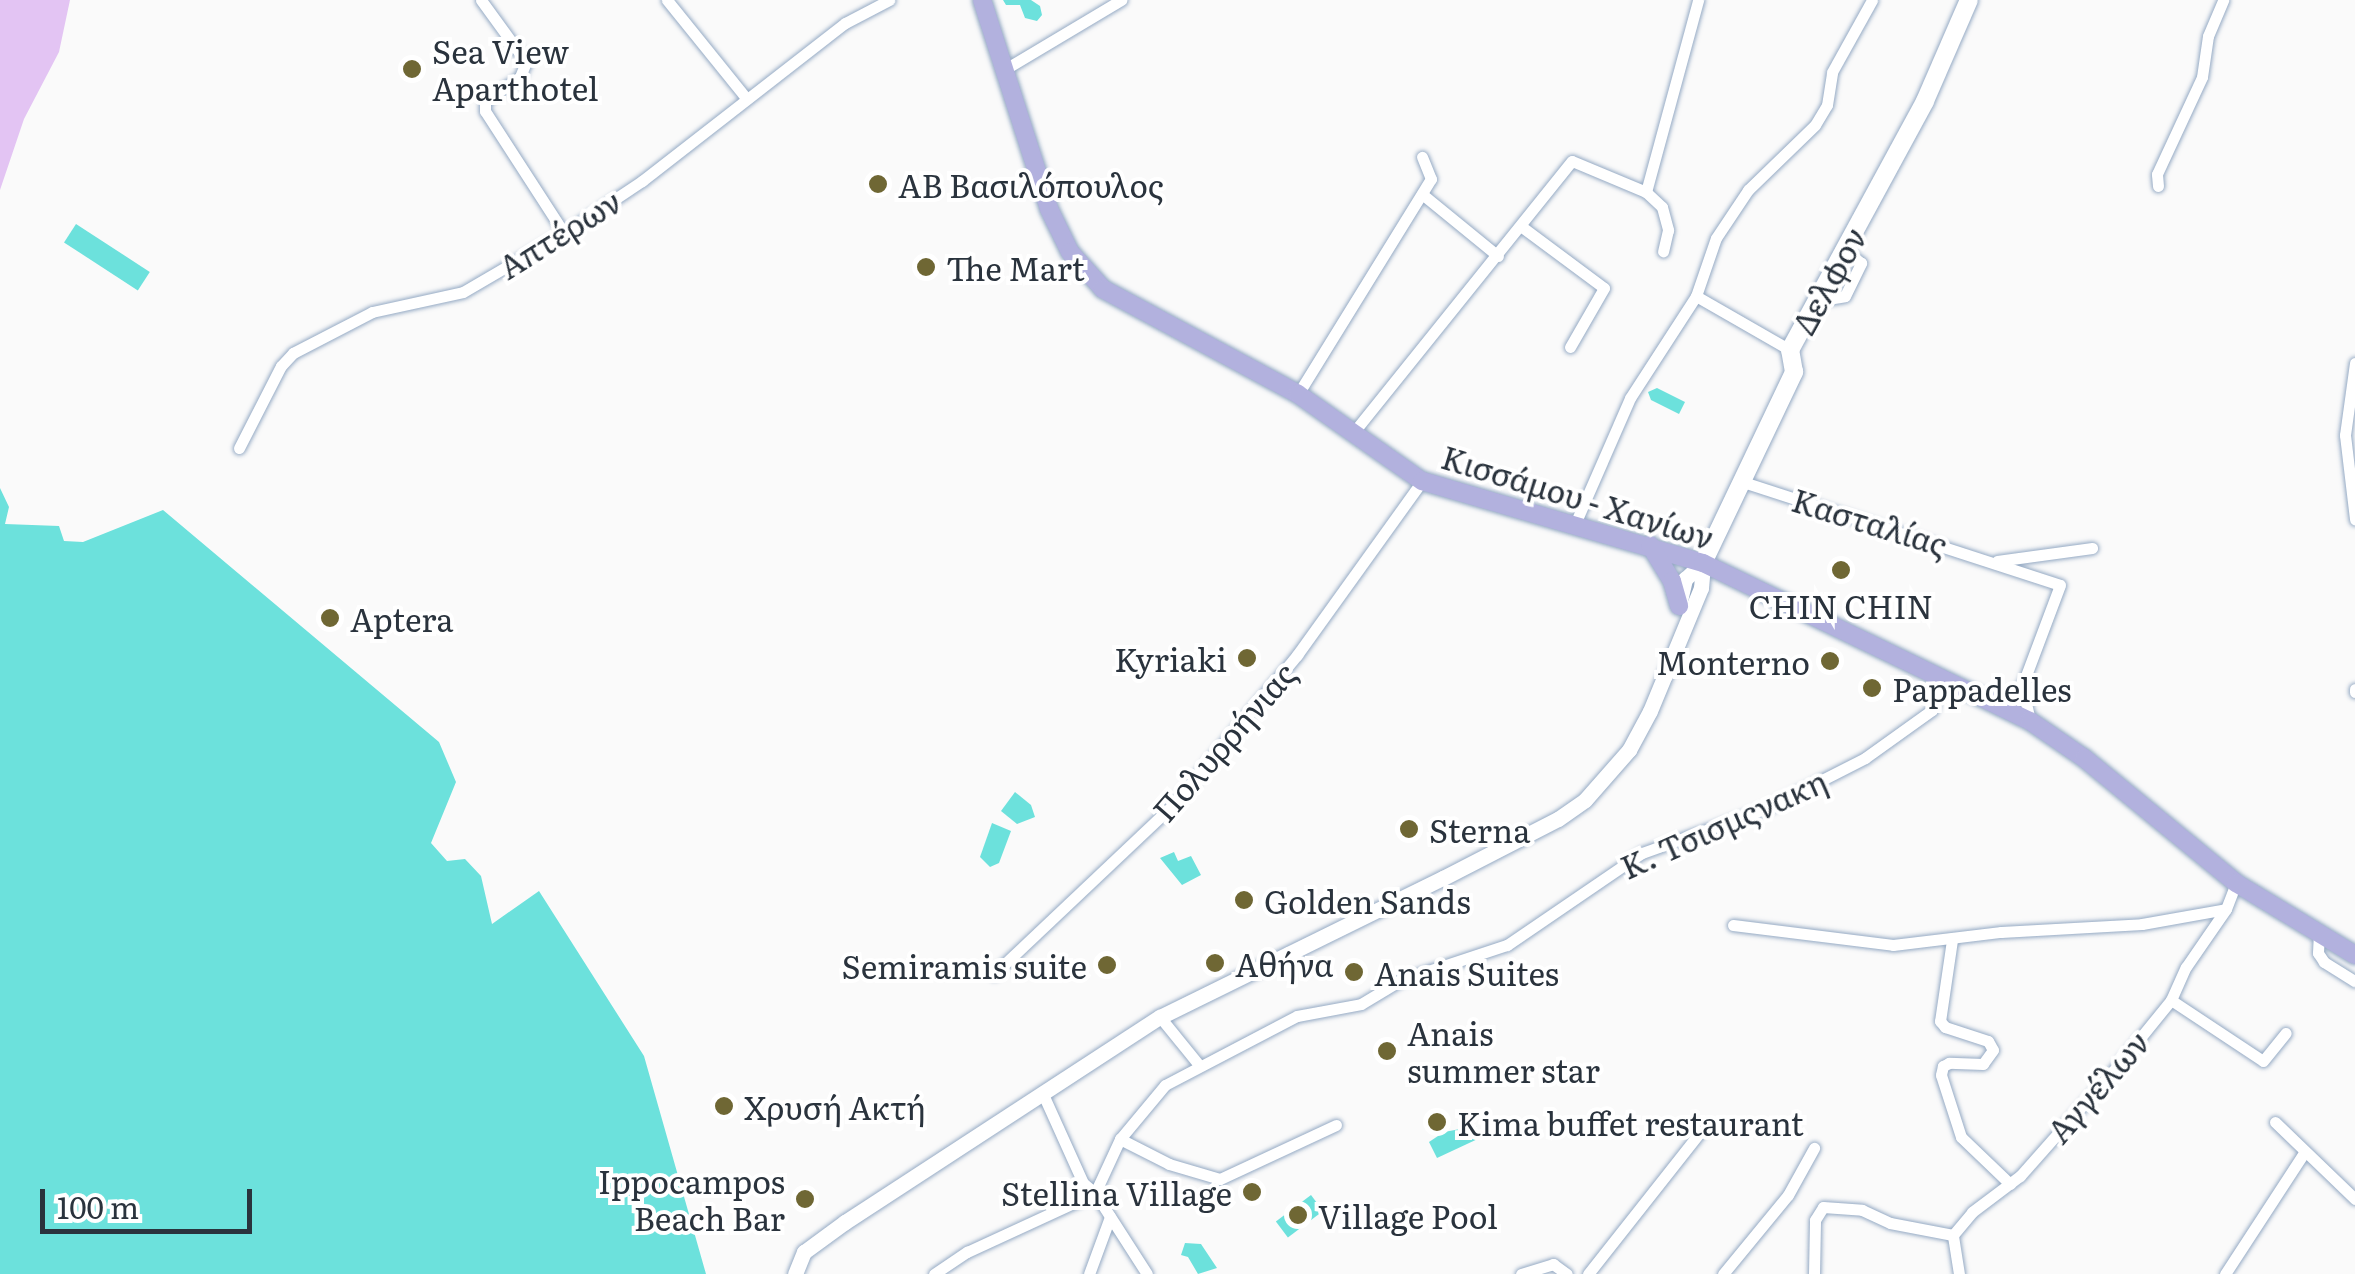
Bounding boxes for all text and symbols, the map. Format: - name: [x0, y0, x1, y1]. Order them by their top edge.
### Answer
- place label: Sea View Aparthotel: [432, 32, 598, 107]
- marker: Sea View Aparthotel: [401, 58, 423, 80]
- place label: ΑΒ Βασιλόπουλος: [898, 165, 1164, 203]
- marker: ΑΒ Βασιλόπουλος: [867, 173, 889, 195]
- street label: Απτέρων: [491, 180, 627, 286]
- street label: Δελφον: [1783, 220, 1873, 340]
- place label: The Mart: [946, 248, 1085, 286]
- marker: The Mart: [915, 256, 937, 278]
- street label: Κισσάμου - Χανίων: [1437, 436, 1719, 556]
- street label: Κασταλίας: [1788, 479, 1952, 563]
- marker: CHIN CHIN: [1830, 559, 1852, 581]
- place label: CHIN CHIN: [1749, 586, 1933, 624]
- place label: Aptera: [350, 599, 454, 637]
- marker: Aptera: [319, 607, 341, 629]
- place label: Kyriaki: [1114, 639, 1227, 677]
- place label: Monterno: [1656, 642, 1810, 680]
- marker: Kyriaki: [1236, 647, 1258, 669]
- marker: Monterno: [1819, 650, 1841, 672]
- street label: Πολυρρήνιας: [1144, 654, 1302, 828]
- place label: Pappadelles: [1892, 669, 2072, 707]
- marker: Pappadelles: [1861, 677, 1883, 699]
- street label: Κ. Τσισμςνακη: [1614, 760, 1832, 886]
- place label: Sterna: [1429, 810, 1530, 848]
- marker: Sterna: [1398, 818, 1420, 840]
- place label: Golden Sands: [1264, 881, 1471, 919]
- marker: Golden Sands: [1233, 889, 1255, 911]
- place label: Αθήνα: [1235, 944, 1334, 982]
- place label: Semiramis suite: [842, 946, 1087, 984]
- marker: Αθήνα: [1204, 952, 1226, 974]
- place label: Anais Suites: [1374, 953, 1559, 991]
- marker: Semiramis suite: [1096, 954, 1118, 976]
- marker: Anais Suites: [1343, 961, 1365, 983]
- place label: Anais summer star: [1407, 1014, 1600, 1089]
- street label: Αγγέλων: [2038, 1022, 2156, 1150]
- marker: Anais summer star: [1376, 1040, 1398, 1062]
- place label: Χρυσή Ακτή: [744, 1087, 925, 1125]
- marker: Χρυσή Ακτή: [713, 1095, 735, 1117]
- place label: Kima buffet restaurant: [1457, 1103, 1804, 1141]
- marker: Kima buffet restaurant: [1426, 1111, 1448, 1133]
- place label: Ippocampos Beach Bar: [598, 1162, 785, 1237]
- scale bar: [45, 1169, 258, 1231]
- place label: Stellina Village: [1001, 1173, 1232, 1211]
- marker: Stellina Village: [1241, 1181, 1263, 1203]
- text: 100 m: [57, 1184, 139, 1228]
- marker: Ippocampos Beach Bar: [794, 1188, 816, 1210]
- place label: Village Pool: [1318, 1196, 1498, 1234]
- marker: Village Pool: [1287, 1204, 1309, 1226]

